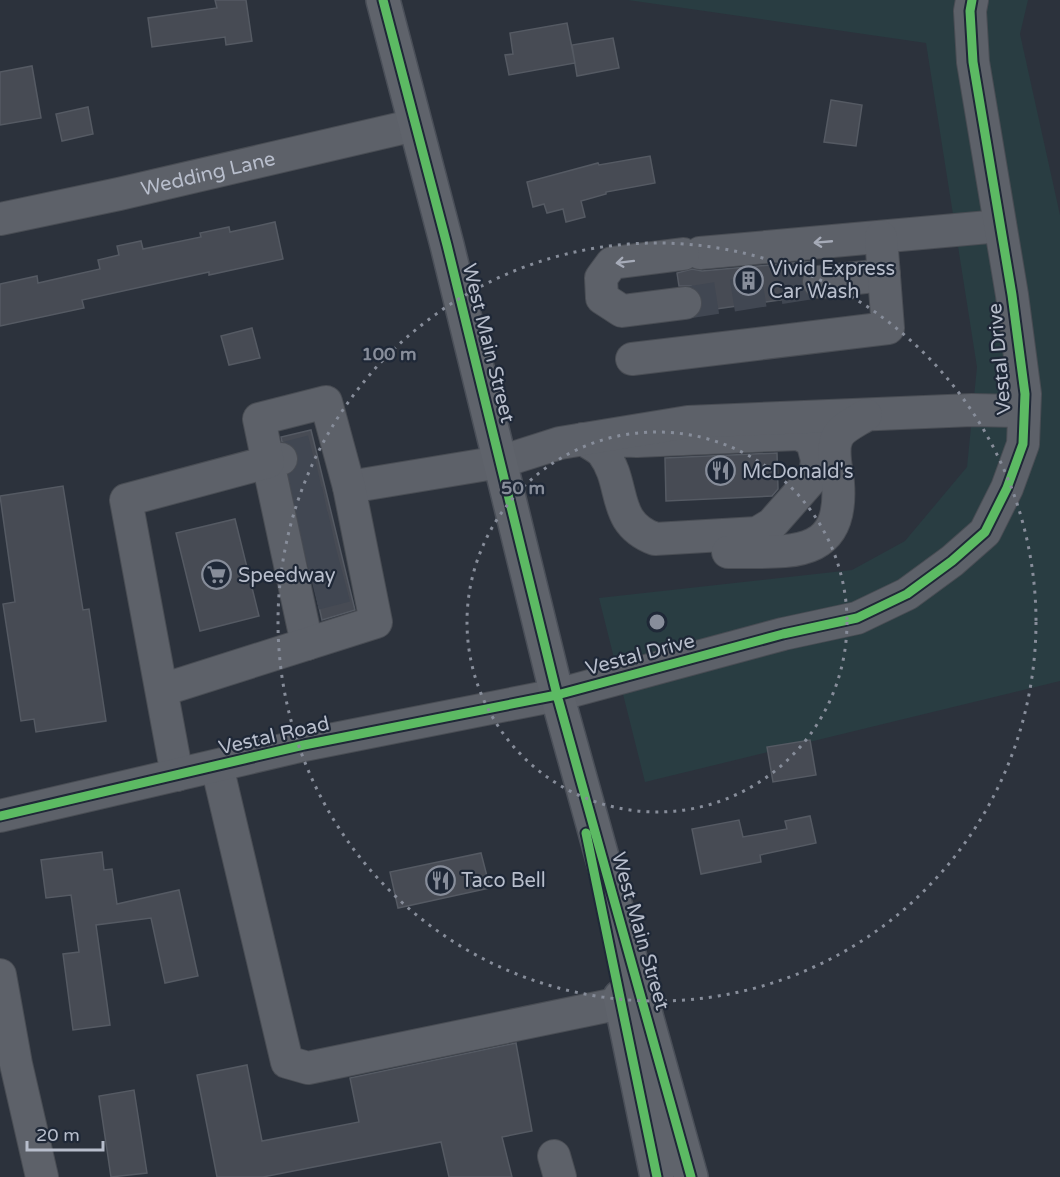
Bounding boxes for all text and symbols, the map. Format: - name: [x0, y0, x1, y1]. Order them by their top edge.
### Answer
- street label: Wedding Lane: [139, 147, 278, 201]
- one-way arrow: [814, 237, 834, 248]
- one-way arrow: [616, 256, 636, 267]
- place label: Vivid Express Car Wash: [769, 257, 895, 304]
- street label: West Main Street: [457, 261, 519, 426]
- building icon: Vivid Express Car Wash: [732, 264, 764, 296]
- street label: Vestal Drive: [983, 302, 1017, 416]
- text: 100 m: [361, 343, 417, 365]
- restaurant icon: McDonald's: [705, 455, 737, 487]
- place label: McDonald's: [742, 460, 854, 484]
- text: 50 m: [501, 477, 545, 499]
- supermarket icon: Speedway: [201, 559, 233, 591]
- place label: Speedway: [238, 564, 336, 588]
- centre of rings: [647, 612, 667, 632]
- street label: Vestal Drive: [583, 629, 697, 681]
- street label: Vestal Road: [216, 712, 332, 760]
- street label: West Main Street: [606, 850, 674, 1013]
- restaurant icon: Taco Bell: [424, 864, 456, 896]
- place label: Taco Bell: [461, 869, 546, 893]
- scale bar: [27, 1114, 104, 1152]
- text: 20 m: [36, 1124, 80, 1146]

